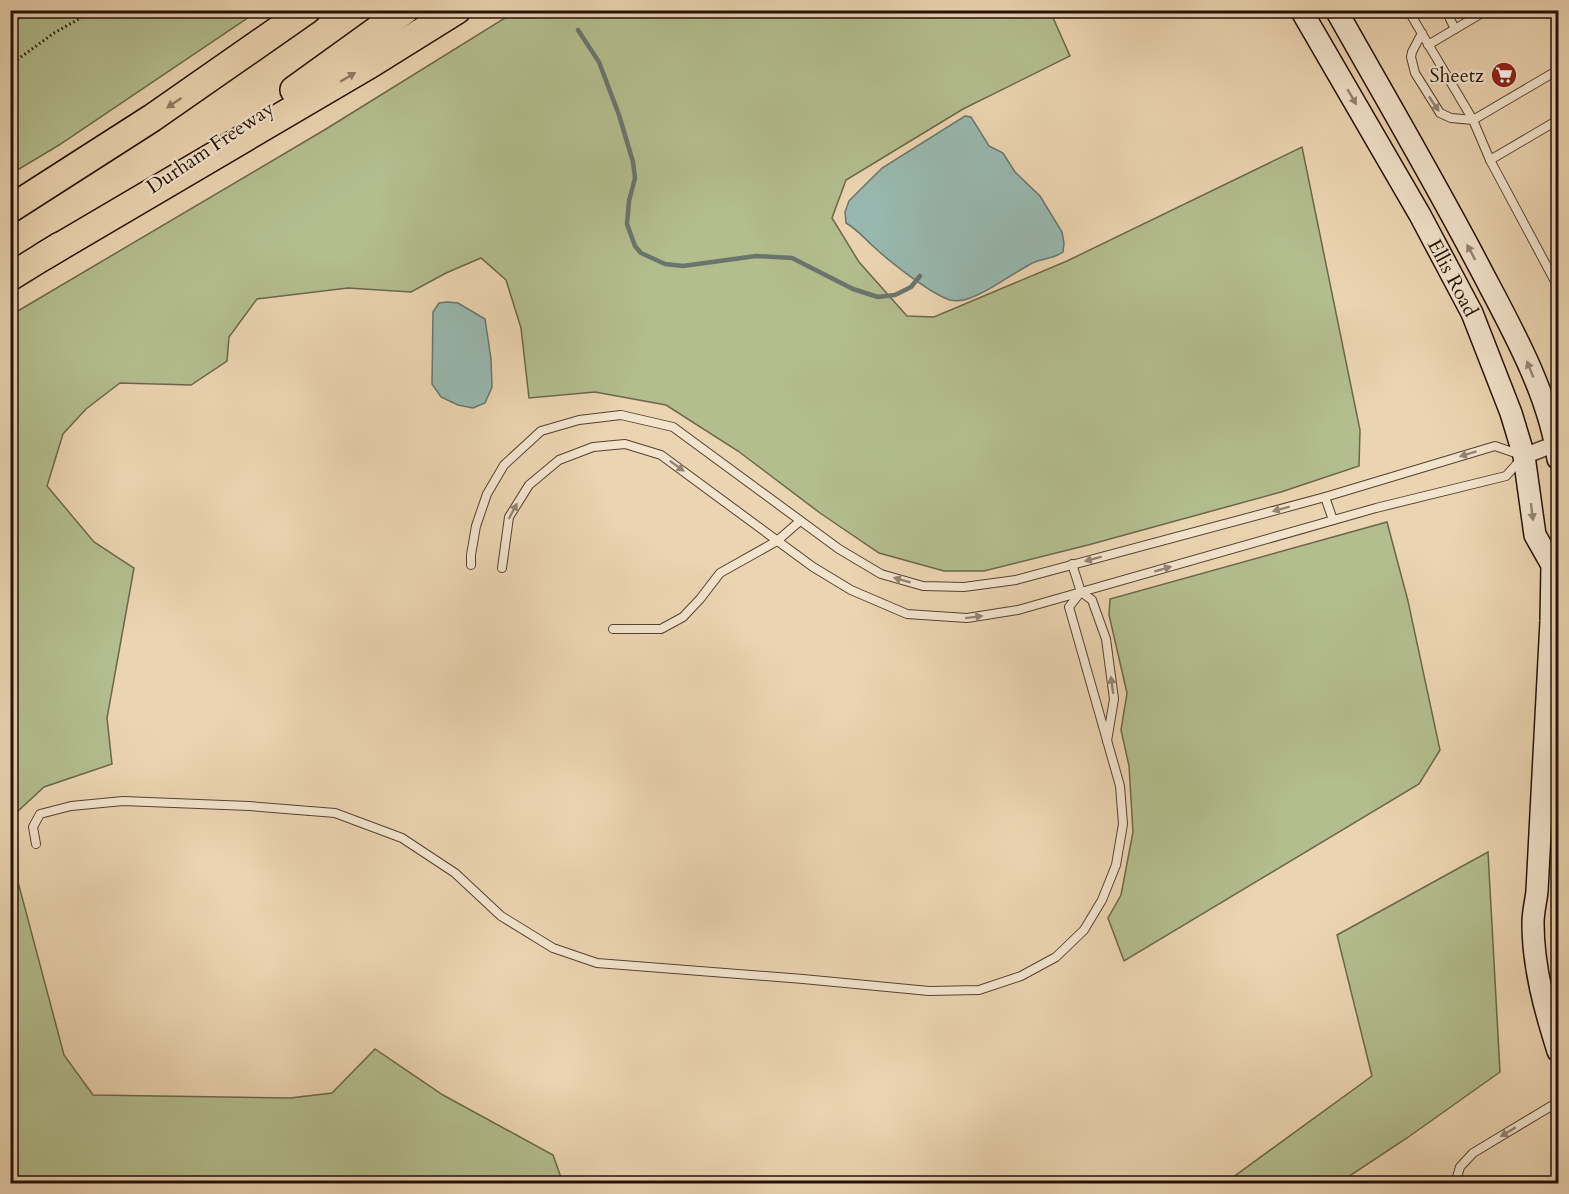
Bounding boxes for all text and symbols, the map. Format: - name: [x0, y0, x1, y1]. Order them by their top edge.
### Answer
- supermarket icon: Sheetz: [1489, 60, 1519, 90]
- place label: Sheetz: [1430, 62, 1484, 89]
- one-way arrow: [340, 72, 356, 83]
- one-way arrow: [1347, 89, 1357, 106]
- street label: Durham Freeway: [141, 94, 280, 200]
- one-way arrow: [1428, 96, 1439, 112]
- one-way arrow: [166, 97, 182, 108]
- street label: Ellis Road: [1421, 234, 1485, 322]
- one-way arrow: [1467, 243, 1476, 260]
- one-way arrow: [1525, 360, 1535, 378]
- one-way arrow: [1459, 450, 1477, 459]
- one-way arrow: [669, 460, 684, 472]
- one-way arrow: [508, 502, 518, 519]
- one-way arrow: [1527, 503, 1536, 522]
- one-way arrow: [1272, 504, 1290, 514]
- one-way arrow: [1083, 554, 1102, 564]
- one-way arrow: [1154, 563, 1172, 573]
- one-way arrow: [893, 575, 911, 584]
- one-way arrow: [965, 612, 984, 621]
- one-way arrow: [1108, 675, 1117, 694]
- one-way arrow: [1500, 1126, 1516, 1137]

